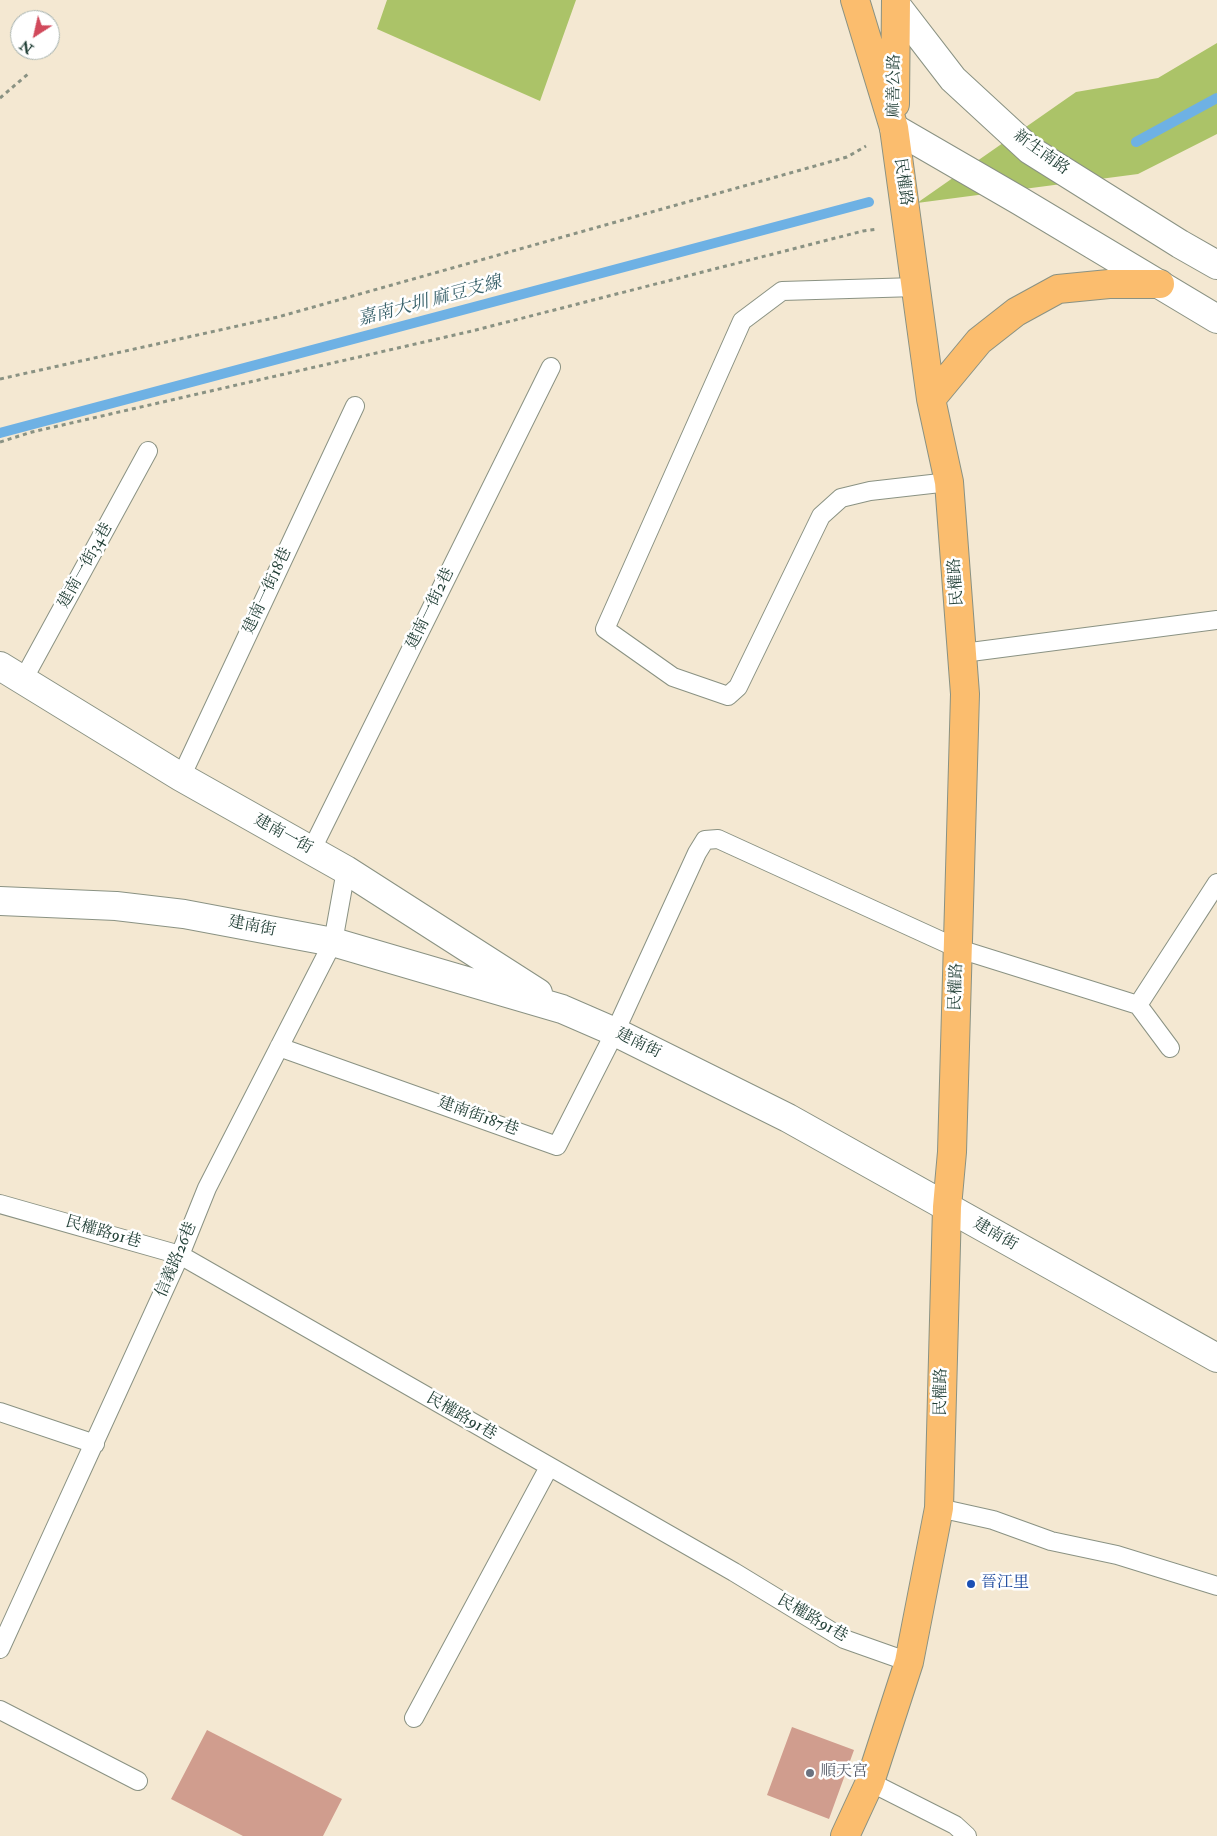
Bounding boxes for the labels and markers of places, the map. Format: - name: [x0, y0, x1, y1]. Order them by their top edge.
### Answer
- place label: 晉江里: [981, 1574, 1029, 1594]
- marker: 晉江里: [965, 1578, 977, 1590]
- place label: 順天宮: [820, 1763, 868, 1783]
- marker: 順天宮: [804, 1767, 816, 1779]

